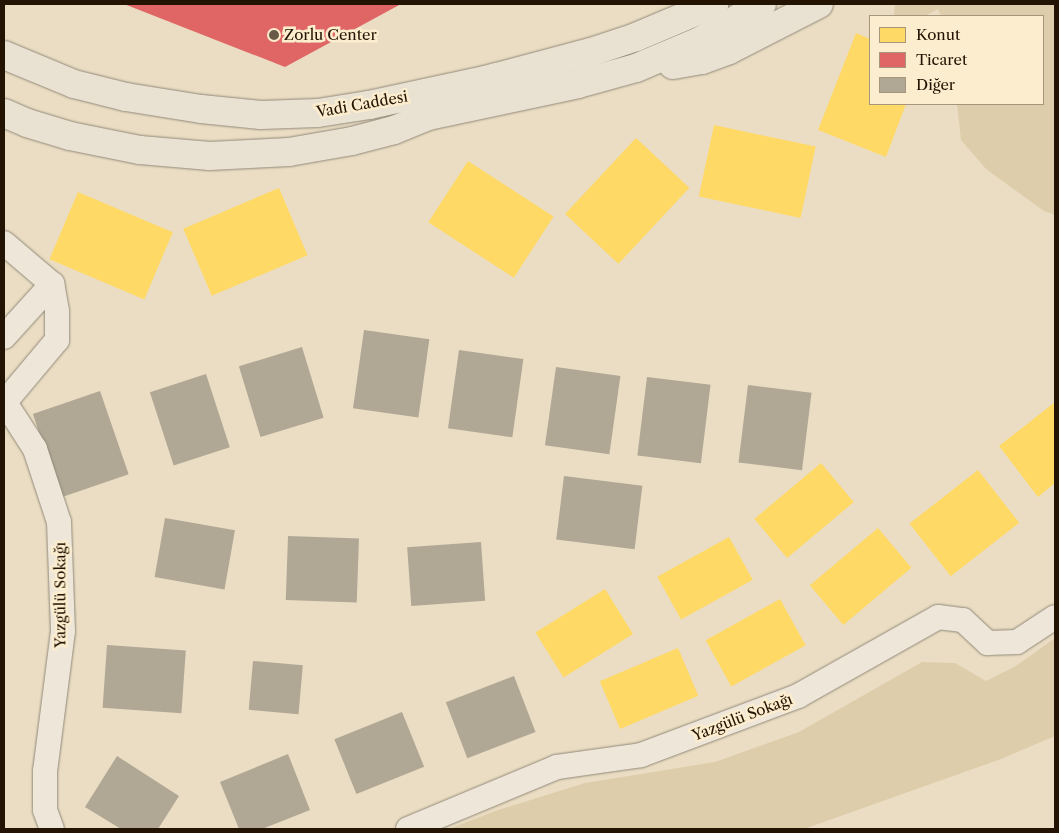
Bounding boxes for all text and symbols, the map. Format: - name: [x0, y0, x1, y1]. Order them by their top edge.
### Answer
- legend: [869, 15, 1044, 105]
- text: Konut: [916, 25, 960, 44]
- place label: Zorlu Center: [284, 26, 377, 44]
- marker: Zorlu Center: [268, 29, 280, 41]
- text: Ticaret: [916, 50, 967, 69]
- text: Diğer: [916, 75, 955, 94]
- street label: Vadi Caddesi: [315, 87, 409, 121]
- street label: Yazgülü Sokağı: [51, 542, 69, 648]
- street label: Yazgülü Sokağı: [689, 690, 795, 744]

